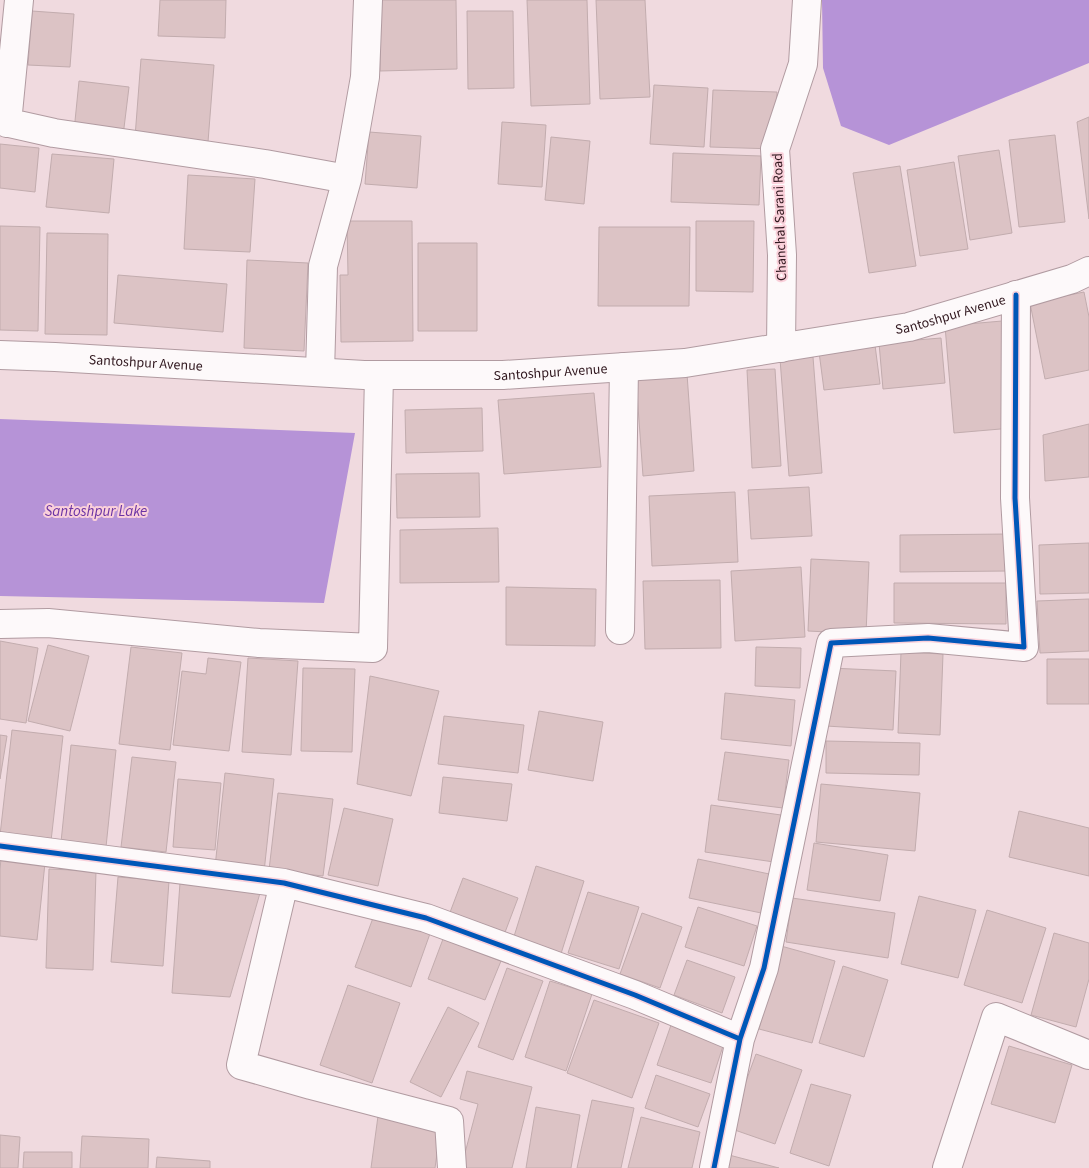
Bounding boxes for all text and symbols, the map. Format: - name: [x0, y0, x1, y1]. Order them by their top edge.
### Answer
- street label: Chanchal Sarani Road: [768, 153, 792, 281]
- street label: Santoshpur Avenue: [894, 290, 1008, 340]
- street label: Santoshpur Avenue: [88, 350, 203, 377]
- street label: Santoshpur Avenue: [493, 359, 608, 386]
- water label: Santoshpur Lake: [45, 501, 147, 522]

